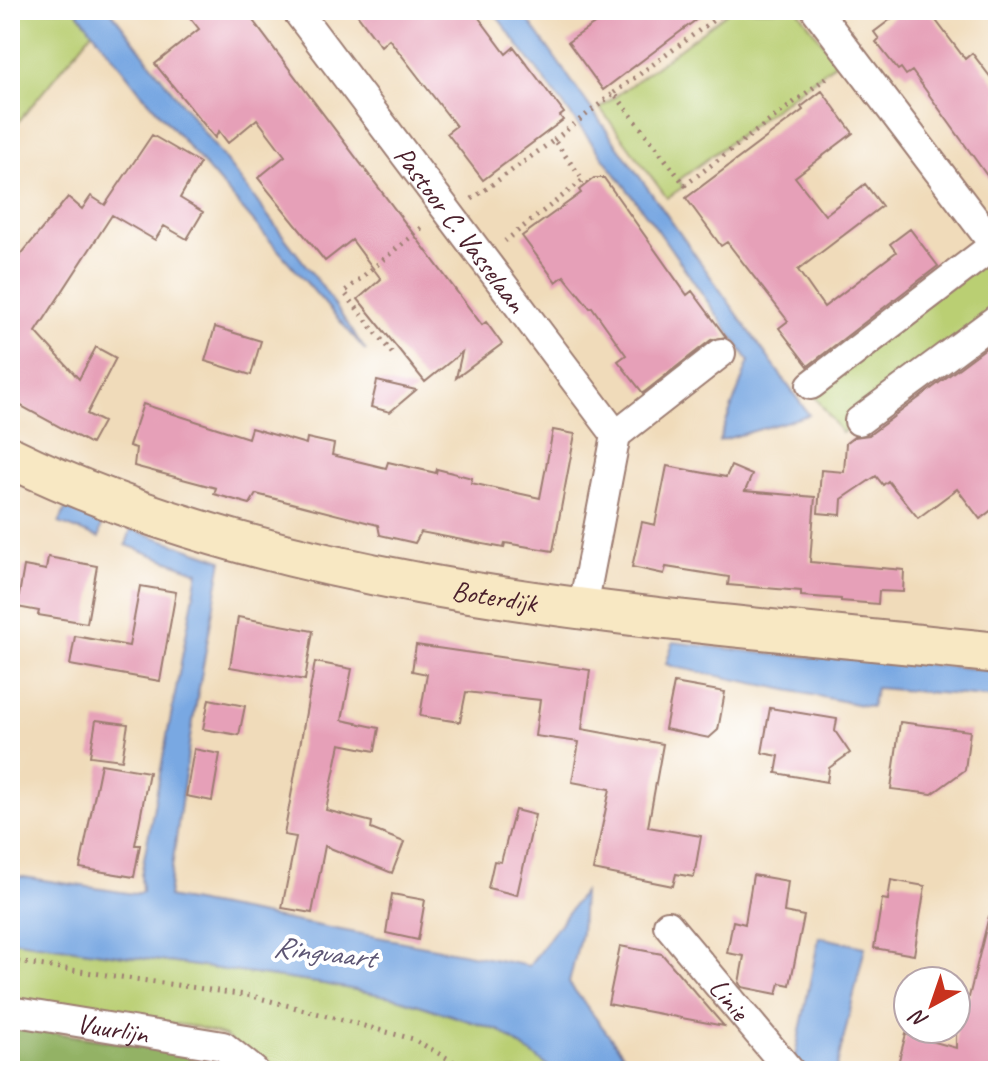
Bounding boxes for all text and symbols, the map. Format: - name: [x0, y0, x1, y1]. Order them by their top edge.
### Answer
- street label: Pastoor C. Vasselaan: [387, 139, 535, 320]
- street label: Boterdijk: [450, 572, 541, 620]
- water label: Ringvaart: [272, 927, 382, 978]
- north arrow: [892, 965, 972, 1045]
- street label: Linie: [701, 971, 758, 1029]
- text: N: [903, 1002, 934, 1035]
- street label: Vuurlijn: [74, 1005, 152, 1052]

